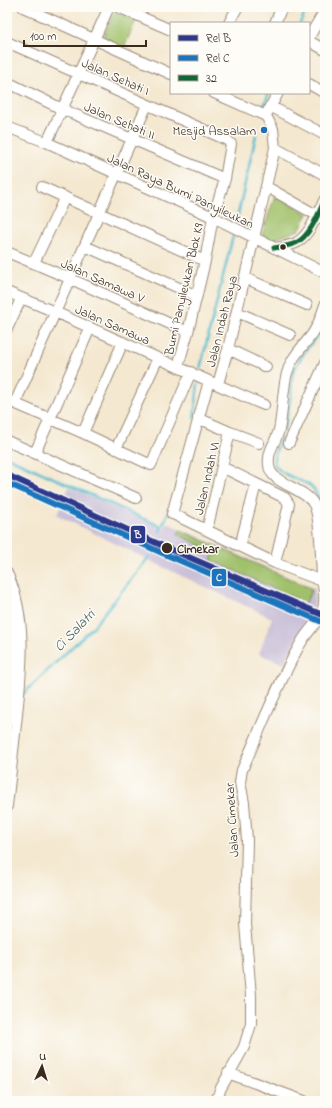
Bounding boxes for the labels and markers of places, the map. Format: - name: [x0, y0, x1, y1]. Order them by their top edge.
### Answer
- place label: Mesjid Assalam: [173, 122, 256, 141]
- marker: Mesjid Assalam: [259, 125, 269, 135]
- unlabelled marker: [278, 242, 288, 252]
- place label: Cimekar: [177, 540, 220, 559]
- marker: Cimekar: [160, 541, 174, 555]

